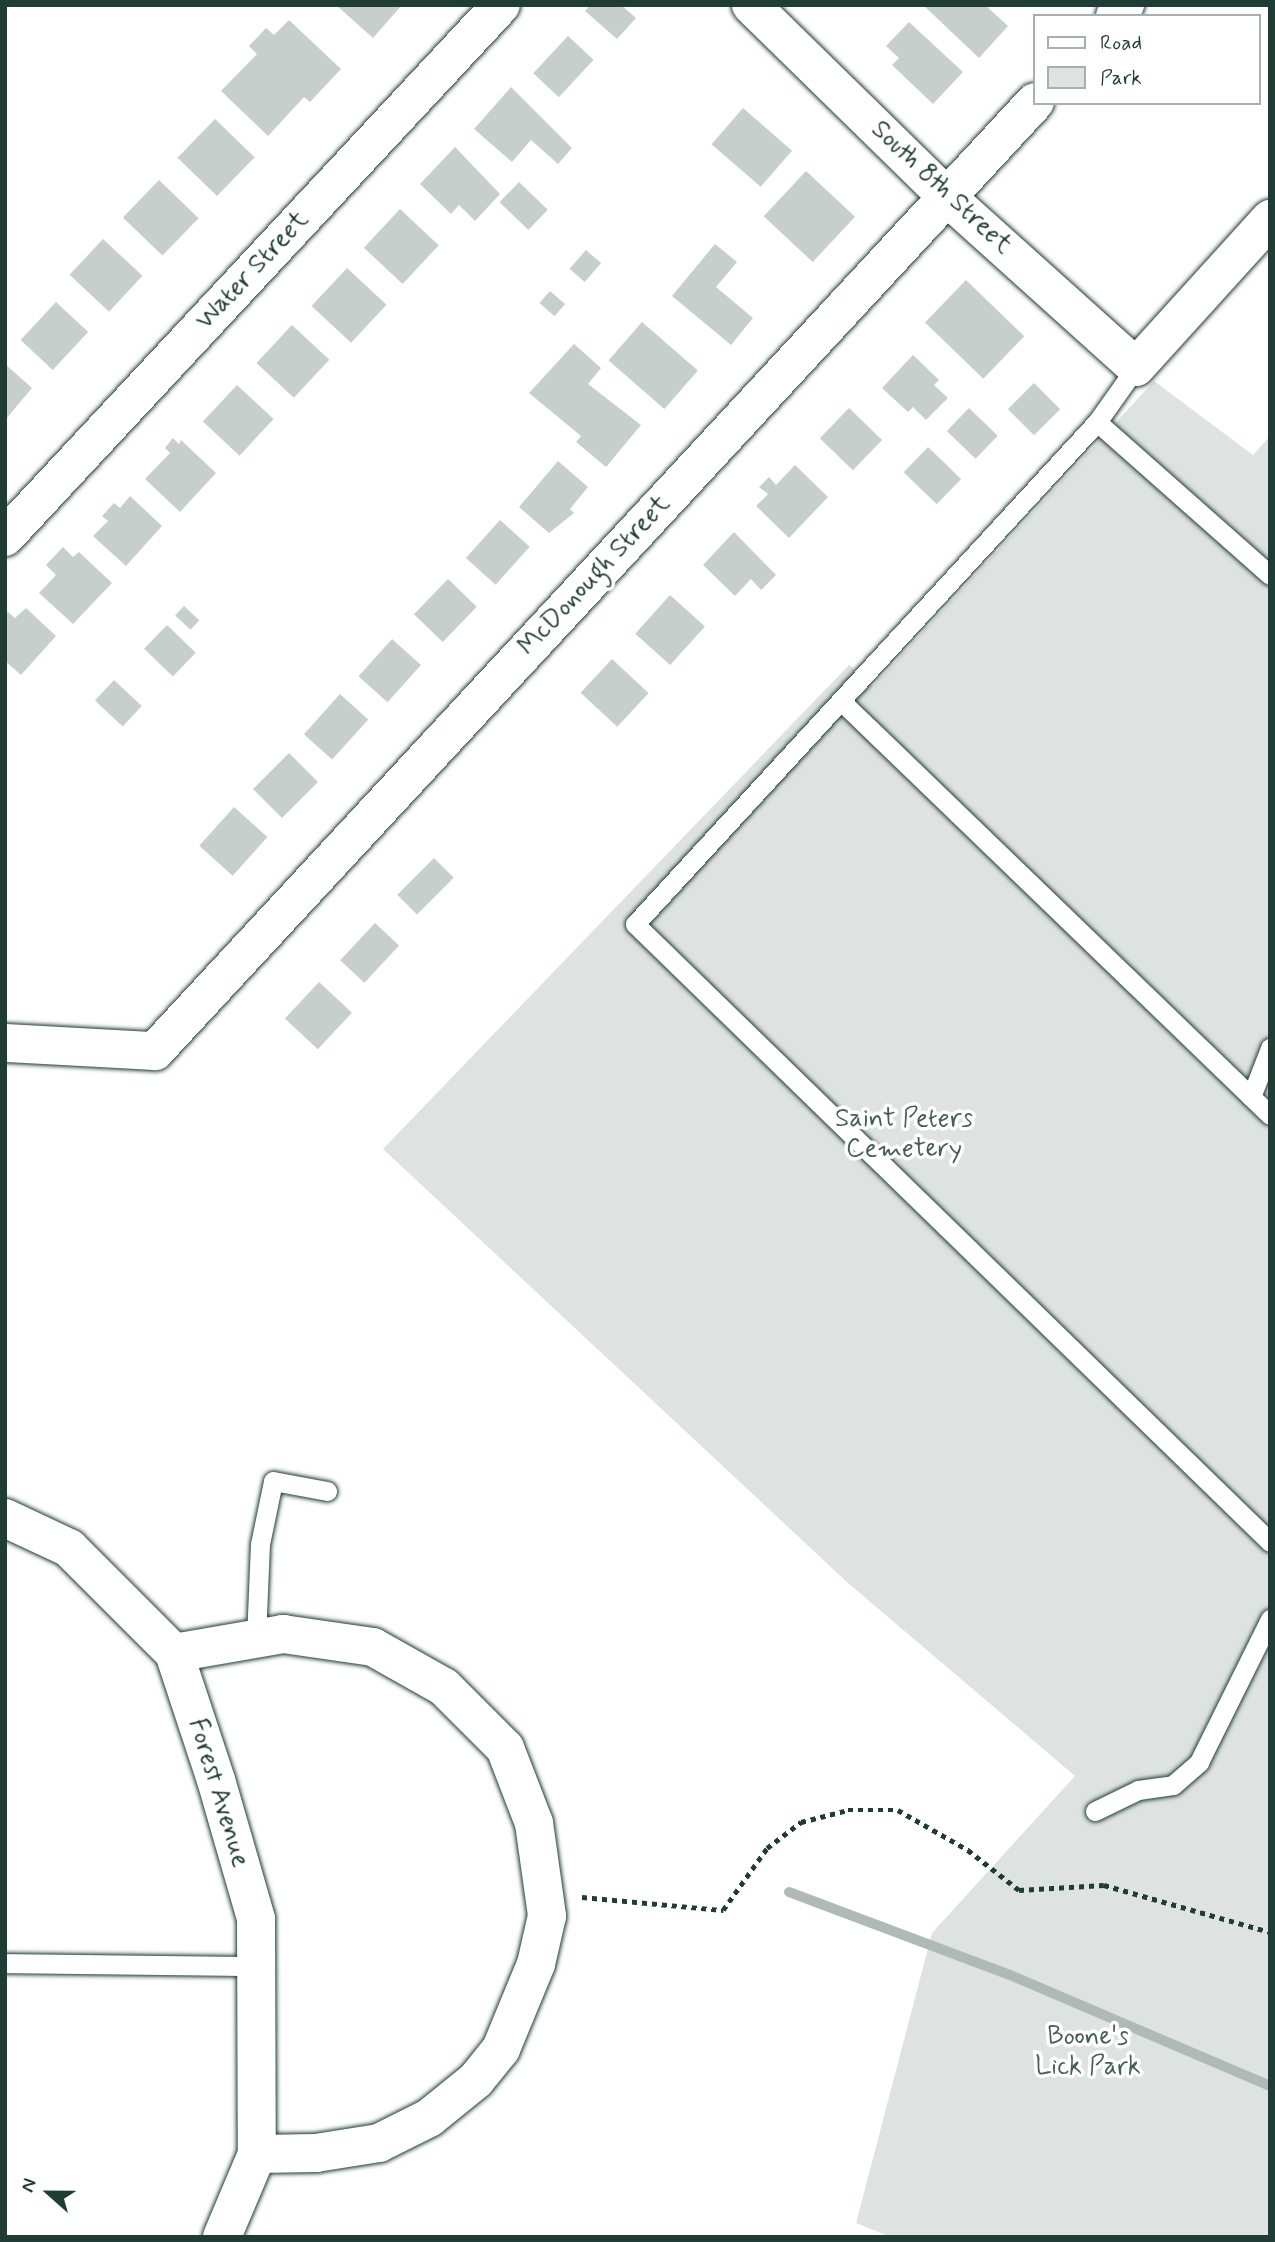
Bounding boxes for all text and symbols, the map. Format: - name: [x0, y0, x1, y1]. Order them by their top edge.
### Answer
- legend: [1034, 14, 1261, 105]
- text: Road: [1100, 29, 1142, 57]
- text: Park: [1100, 64, 1142, 92]
- street label: South 8th Street: [864, 115, 1018, 261]
- street label: Water Street: [190, 205, 316, 337]
- street label: McDonough Street: [513, 489, 677, 663]
- park label: Saint Peters Cemetery: [835, 1104, 973, 1166]
- street label: Forest Avenue: [181, 1715, 255, 1871]
- park label: Boone's Lick Park: [1035, 2022, 1141, 2084]
- north arrow: [14, 2158, 84, 2228]
- text: N: [15, 2175, 43, 2196]

